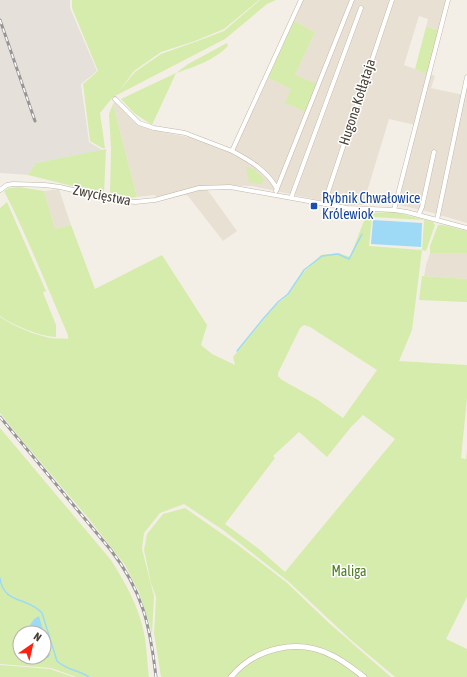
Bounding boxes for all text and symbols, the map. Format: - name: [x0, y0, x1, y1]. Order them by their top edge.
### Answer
- street label: Hugona Kołłątaja: [336, 57, 378, 147]
- street label: Zwycięstwa: [72, 182, 132, 208]
- place label: Rybnik Chwałowice Królewiok: [322, 190, 420, 222]
- marker: Rybnik Chwałowice Królewiok: [309, 201, 319, 211]
- park label: Maliga: [331, 563, 367, 579]
- north arrow: [12, 625, 52, 665]
- text: N: [32, 630, 44, 644]

